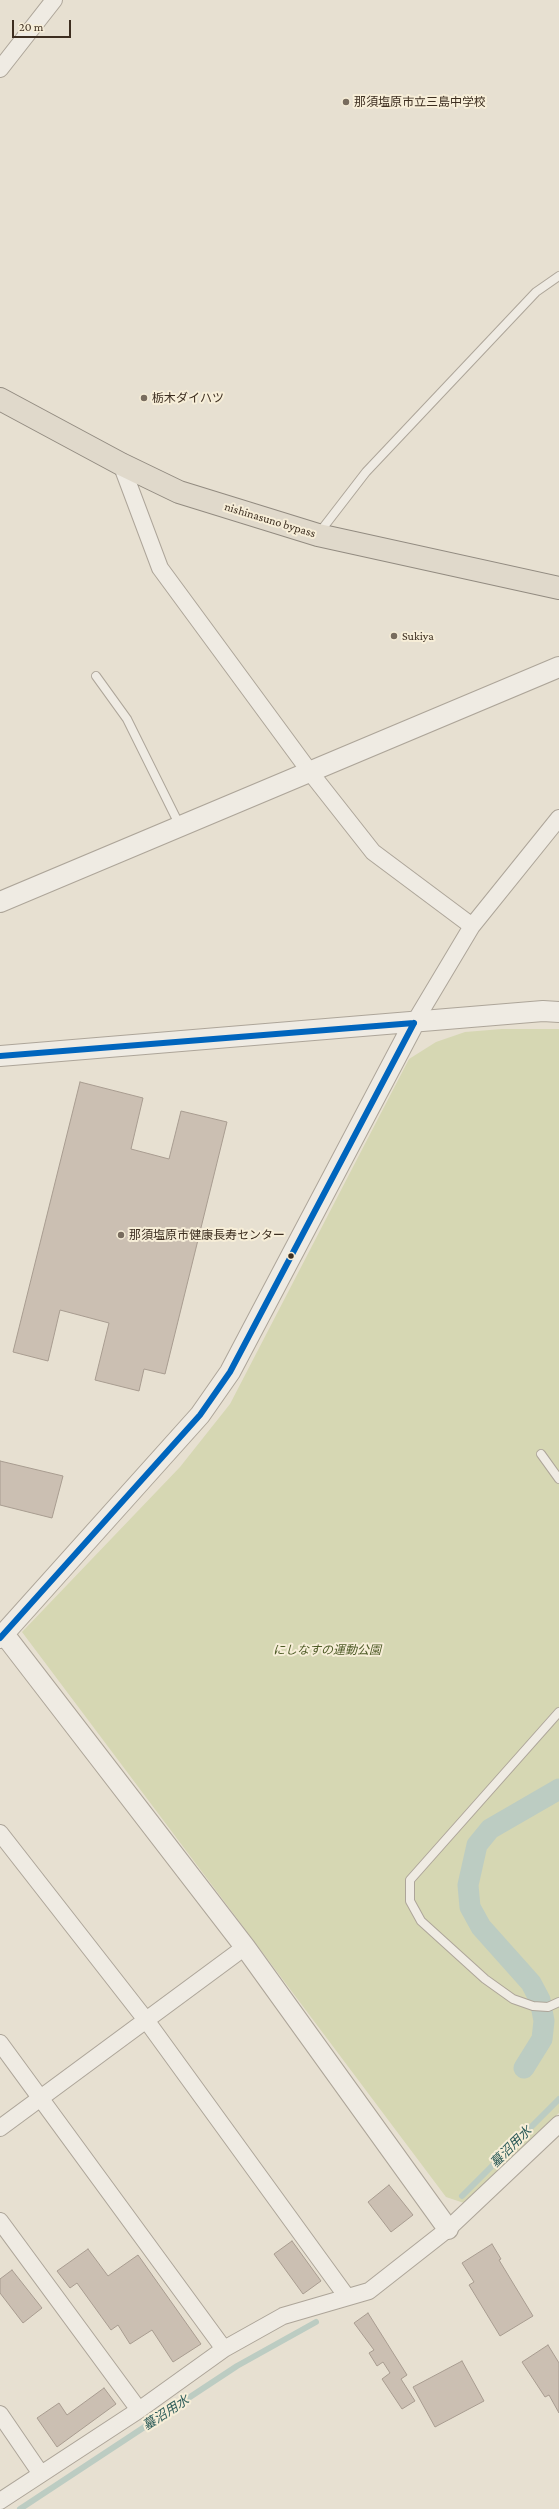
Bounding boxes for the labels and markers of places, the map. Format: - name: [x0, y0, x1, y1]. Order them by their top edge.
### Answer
- place label: 那須塩原市立三島中学校: [354, 95, 486, 109]
- marker: 那須塩原市立三島中学校: [341, 97, 351, 107]
- place label: 栃木ダイハツ: [152, 391, 224, 405]
- marker: 栃木ダイハツ: [139, 393, 149, 403]
- place label: Sukiya: [402, 629, 434, 643]
- marker: Sukiya: [389, 631, 399, 641]
- place label: 那須塩原市健康長寿センター: [129, 1228, 285, 1242]
- marker: 那須塩原市健康長寿センター: [116, 1230, 126, 1240]
- unlabelled marker: [286, 1251, 296, 1261]

